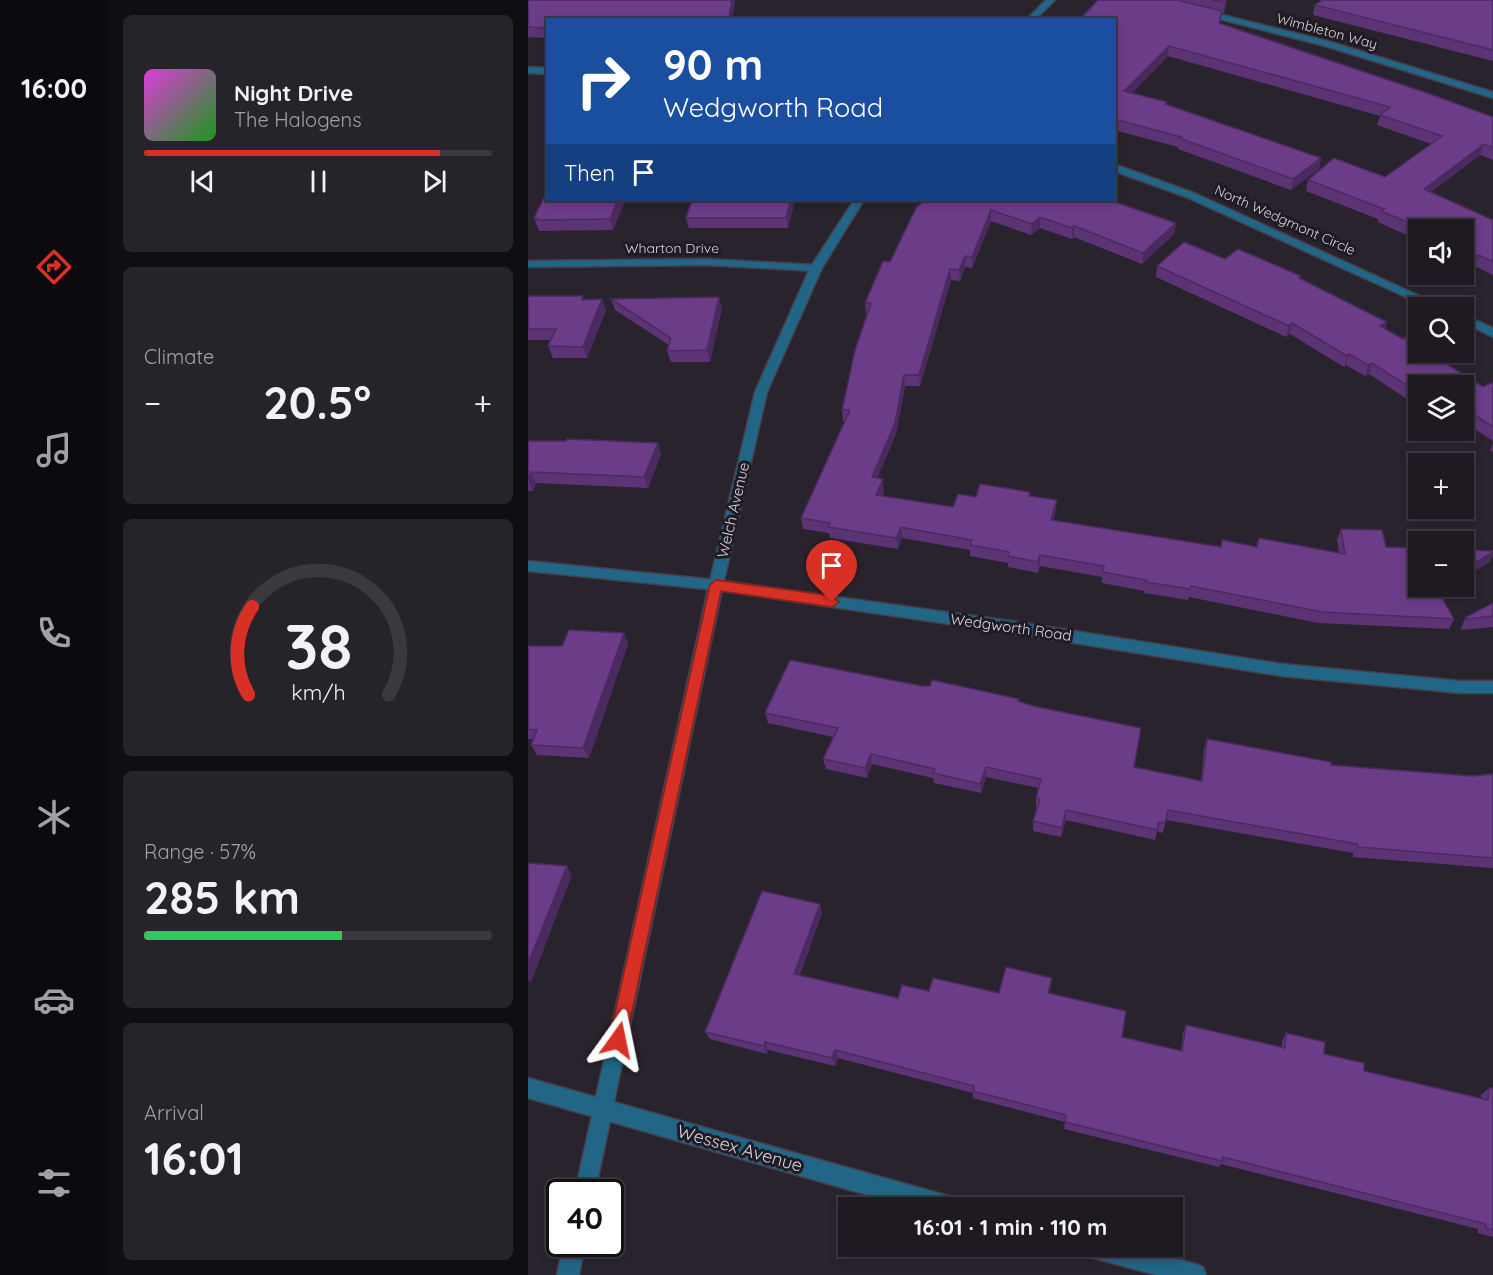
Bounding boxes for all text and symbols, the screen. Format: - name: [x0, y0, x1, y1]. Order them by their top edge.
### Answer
- street label: Wimbleton Way: [1275, 9, 1379, 53]
- text: 90 m: [663, 38, 763, 91]
- icon: right: [564, 42, 642, 120]
- text: 16:00: [21, 71, 87, 105]
- text: Night Drive: [234, 79, 353, 107]
- text: Wedgworth Road: [663, 90, 883, 124]
- text: The Halogens: [234, 107, 362, 132]
- icon: arrive: [627, 156, 660, 189]
- text: Then: [564, 159, 615, 187]
- icon: previous: [186, 165, 219, 198]
- icon: pause: [302, 165, 335, 198]
- icon: next: [418, 165, 451, 198]
- street label: North Wedgmont Circle: [1212, 181, 1358, 259]
- map controls: [1408, 219, 1474, 597]
- button: sound: [1408, 219, 1474, 285]
- street label: Wharton Drive: [625, 239, 719, 257]
- icon: directions: [33, 246, 75, 288]
- button: search: [1408, 297, 1474, 363]
- text: Climate: [144, 344, 214, 369]
- text: 20.5°: [263, 374, 371, 430]
- button: layers: [1408, 375, 1474, 441]
- text: −: [144, 382, 161, 423]
- text: +: [473, 382, 492, 423]
- icon: music: [33, 429, 75, 471]
- button: +: [1408, 453, 1474, 519]
- street label: Welch Avenue: [713, 460, 753, 560]
- button: −: [1408, 531, 1474, 597]
- pin: [806, 540, 857, 602]
- icon: arrive: [815, 549, 848, 582]
- text: 38: [284, 607, 352, 685]
- street label: Wedgworth Road: [949, 609, 1073, 645]
- icon: phone: [33, 612, 75, 654]
- text: km/h: [291, 679, 345, 705]
- icon: climate: [33, 796, 75, 838]
- text: Range · 57%: [144, 839, 256, 864]
- text: 285 km: [144, 869, 300, 925]
- icon: car: [33, 979, 75, 1021]
- position arrow: [586, 1008, 650, 1072]
- text: Arrival: [144, 1100, 204, 1125]
- street label: Wessex Avenue: [675, 1119, 805, 1177]
- text: 16:01: [144, 1130, 244, 1186]
- icon: filters: [33, 1162, 75, 1204]
- speed limit sign: 40: [546, 1179, 624, 1257]
- text: 16:01 · 1 min · 110 m: [914, 1213, 1107, 1241]

